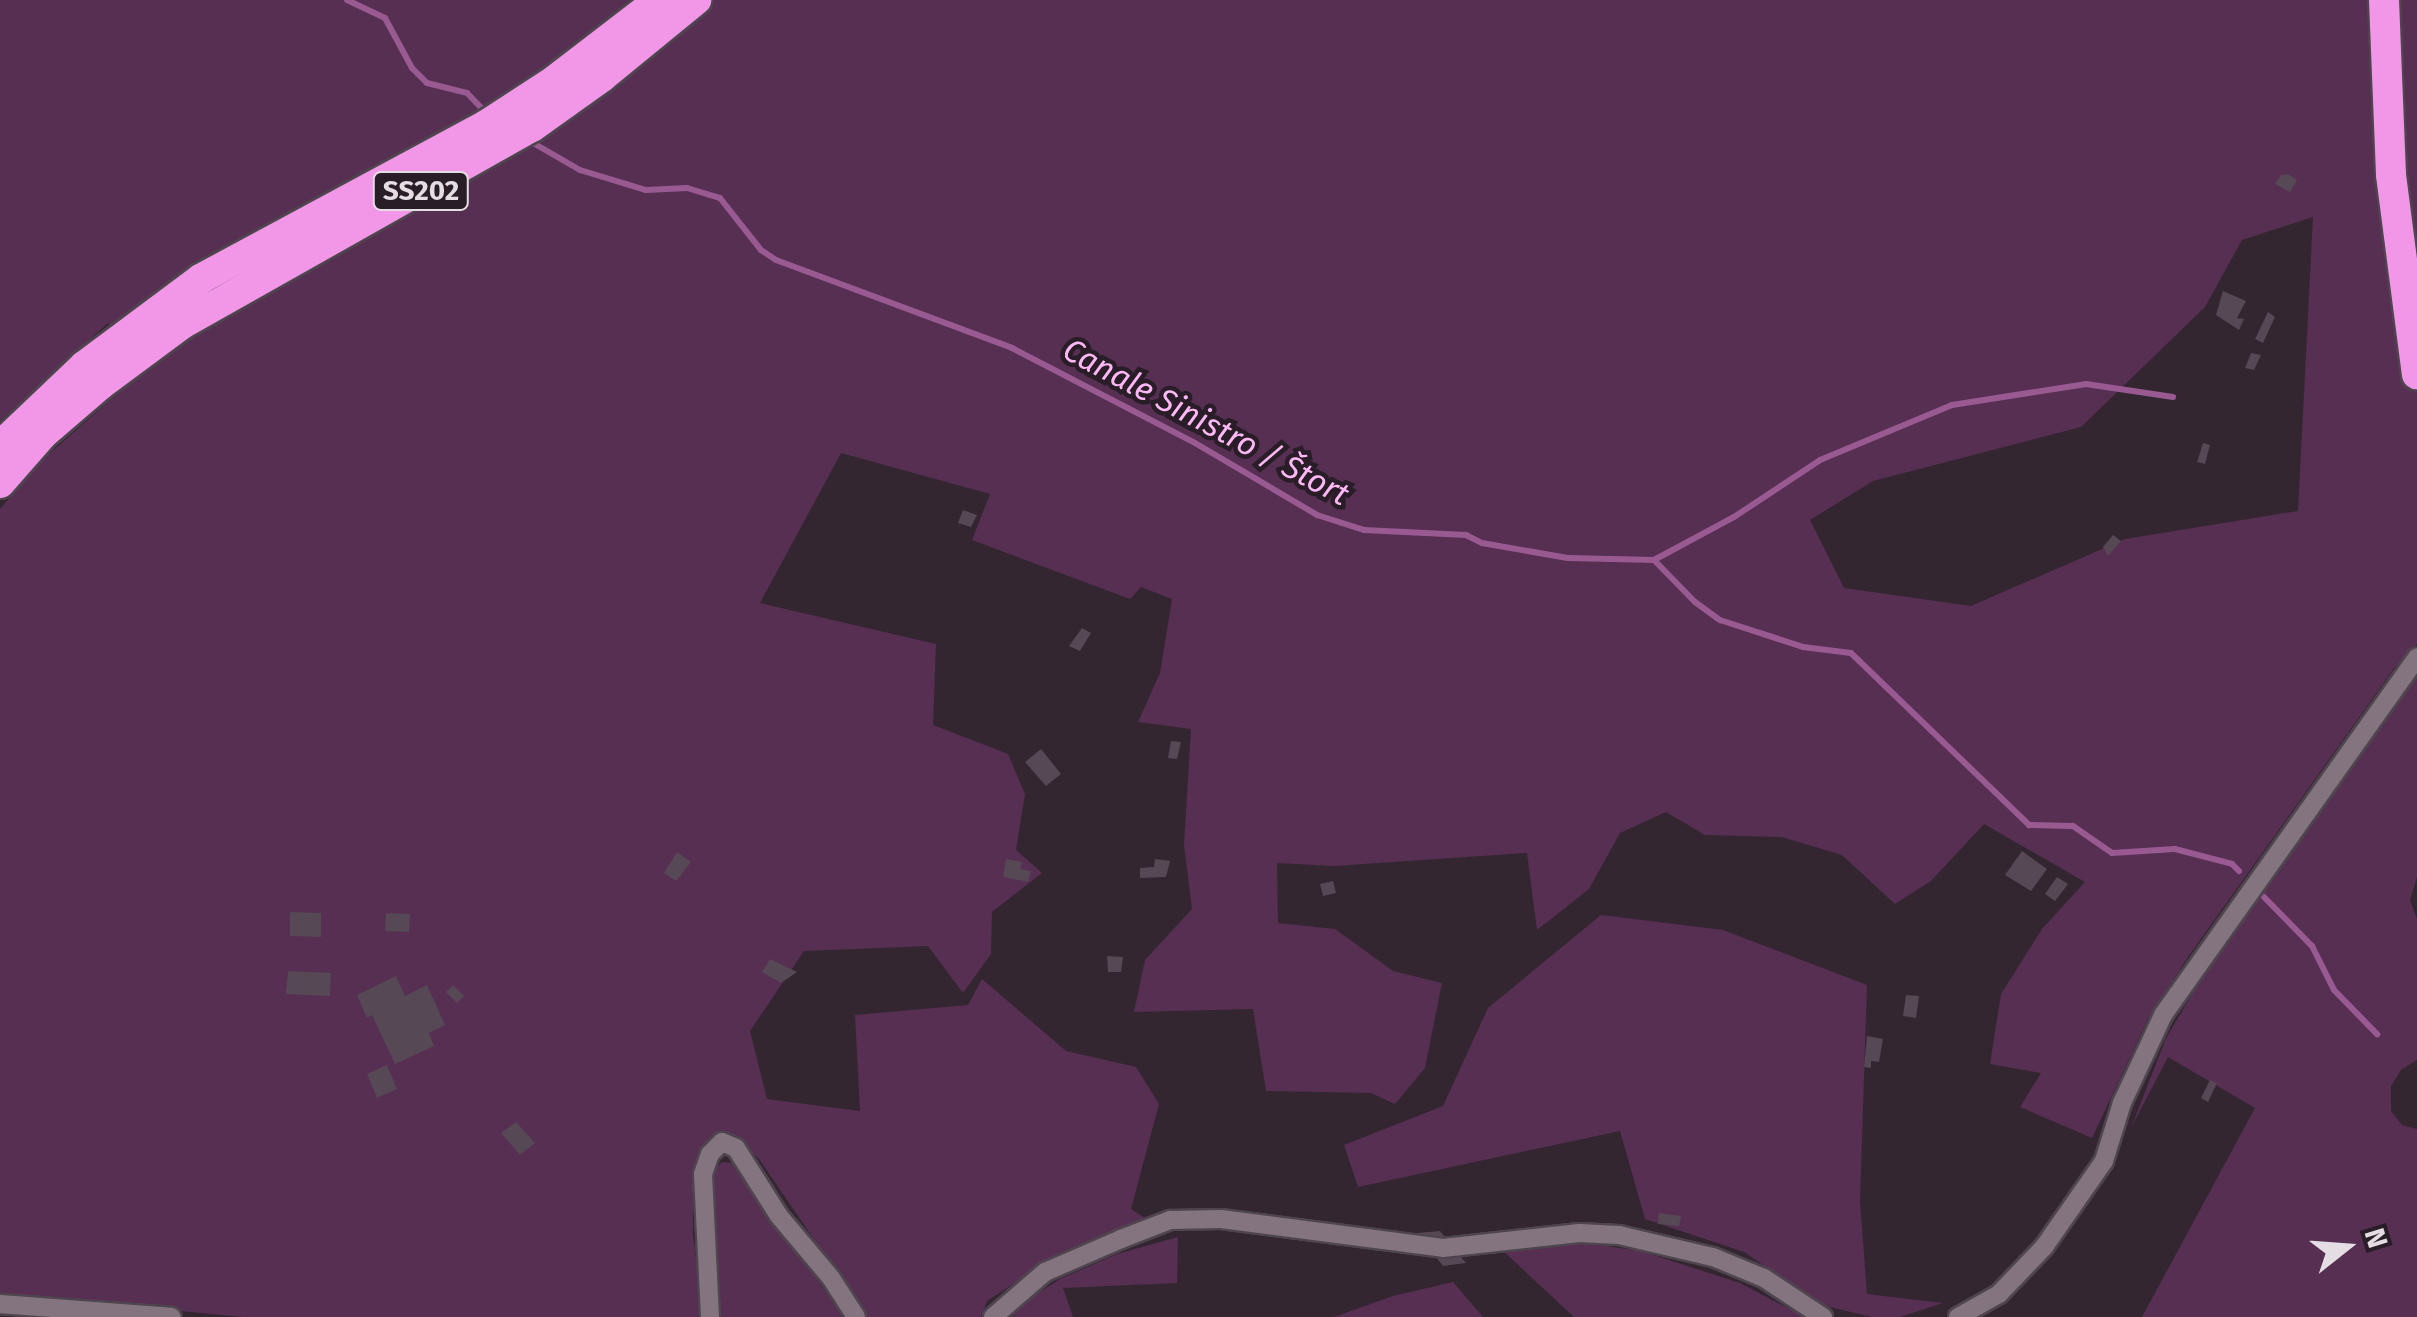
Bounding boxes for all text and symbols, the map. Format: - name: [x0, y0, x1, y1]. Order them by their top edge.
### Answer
- road number: SS202: [371, 168, 471, 214]
- water label: Canale Sinistro / Štort: [1056, 330, 1356, 514]
- north arrow: [2297, 1197, 2397, 1297]
- text: N: [2358, 1224, 2395, 1252]

